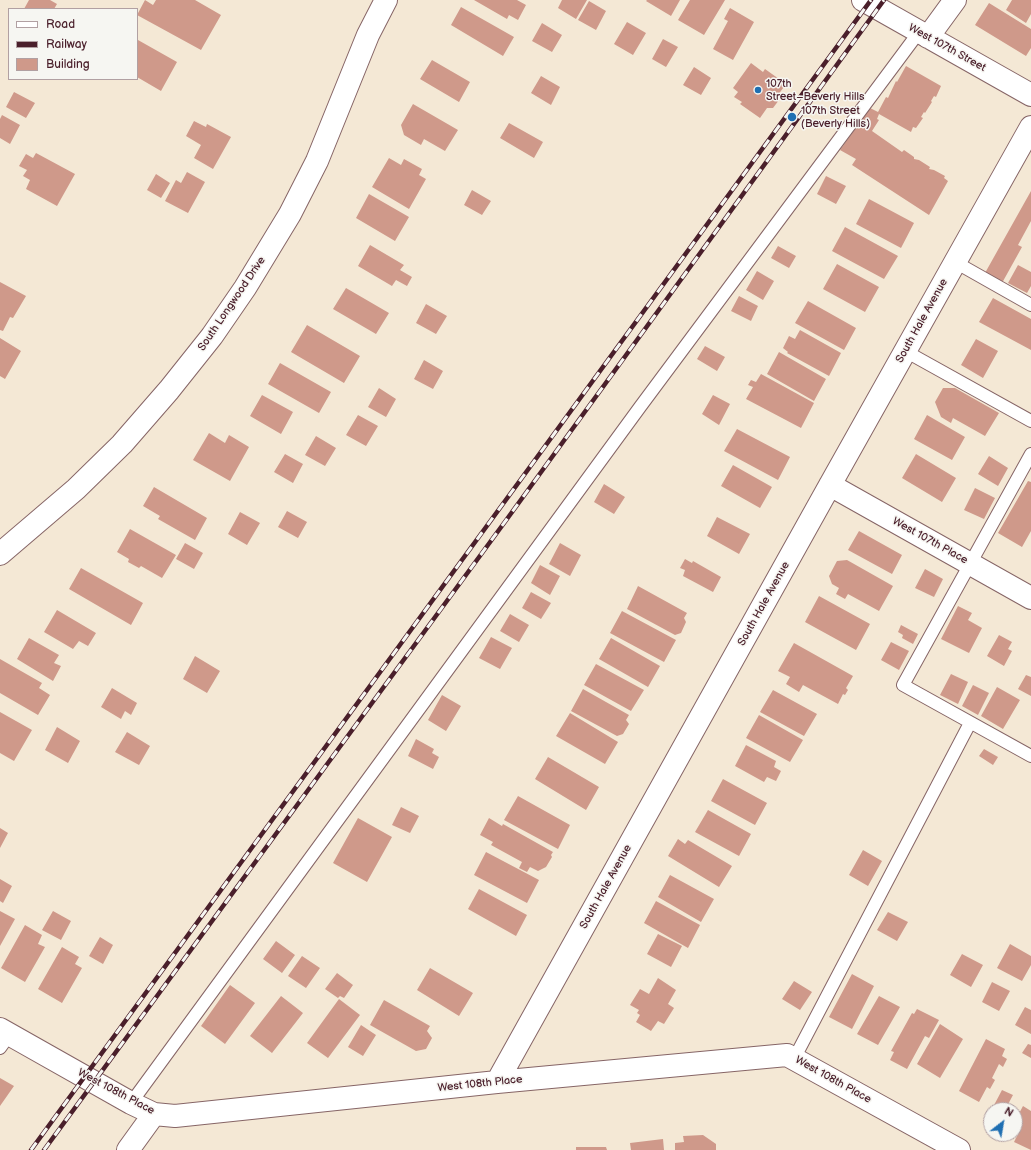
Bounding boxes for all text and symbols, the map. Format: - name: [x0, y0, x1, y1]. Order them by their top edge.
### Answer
- legend: [8, 8, 138, 80]
- text: Road: [46, 17, 75, 32]
- street label: West 107th Street: [906, 21, 988, 75]
- text: Railway: [46, 37, 87, 52]
- text: Building: [46, 57, 90, 72]
- place label: 107th Street–Beverly Hills: [766, 77, 864, 103]
- marker: 107th Street–Beverly Hills: [753, 85, 763, 95]
- place label: 107th Street (Beverly Hills): [801, 104, 870, 130]
- marker: 107th Street (Beverly Hills): [786, 111, 798, 123]
- street label: South Longwood Drive: [195, 254, 269, 354]
- street label: South Hale Avenue: [893, 277, 951, 365]
- street label: West 107th Place: [890, 515, 970, 567]
- street label: South Hale Avenue: [735, 560, 793, 648]
- street label: South Hale Avenue: [577, 843, 635, 931]
- street label: West 108th Place: [793, 1054, 873, 1106]
- street label: West 108th Place: [75, 1066, 157, 1118]
- street label: West 108th Place: [437, 1073, 523, 1095]
- north arrow: [983, 1102, 1023, 1142]
- text: N: [1002, 1104, 1016, 1120]

